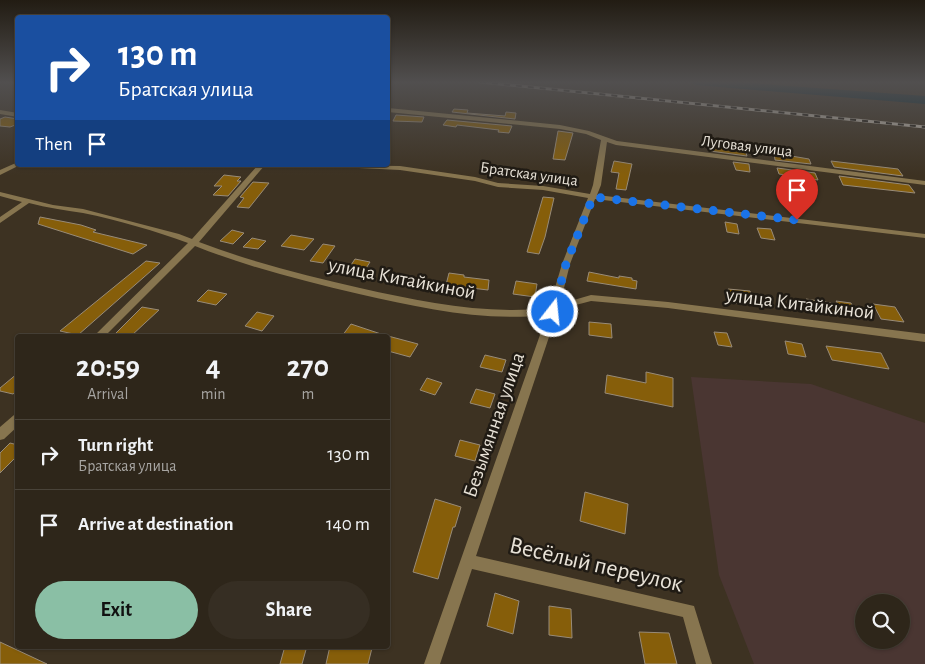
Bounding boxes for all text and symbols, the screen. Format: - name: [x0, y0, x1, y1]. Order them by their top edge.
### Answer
- icon: right: [35, 35, 100, 100]
- text: 130 m: [118, 37, 197, 72]
- text: Братская улица: [118, 78, 254, 100]
- icon: arrive: [83, 130, 111, 158]
- street label: Луговая улица: [701, 132, 793, 161]
- text: Then: [35, 135, 73, 154]
- street label: Братская улица: [479, 159, 579, 190]
- pin: [776, 169, 818, 220]
- icon: arrive: [783, 176, 811, 204]
- street label: улица Китайкиной: [326, 255, 477, 303]
- position arrow: [526, 285, 578, 337]
- street label: улица Китайкиной: [724, 285, 875, 323]
- street label: Безымянная улица: [460, 350, 528, 500]
- text: 20:59: [76, 352, 140, 382]
- text: 4: [206, 352, 221, 382]
- text: 270: [286, 352, 329, 382]
- text: Arrival: [87, 386, 128, 402]
- text: min: [201, 386, 226, 402]
- text: m: [301, 386, 314, 402]
- text: Turn right: [78, 436, 153, 455]
- icon: right: [35, 441, 63, 469]
- text: 130 m: [327, 445, 370, 464]
- text: Братская улица: [78, 458, 177, 474]
- icon: arrive: [35, 511, 63, 539]
- text: Arrive at destination: [78, 515, 234, 534]
- text: 140 m: [326, 515, 370, 534]
- street label: Весёлый переулок: [507, 533, 685, 597]
- button: Exit: [35, 581, 198, 639]
- button: Share: [208, 581, 370, 639]
- map controls: [855, 594, 910, 649]
- button: search: [855, 594, 910, 649]

